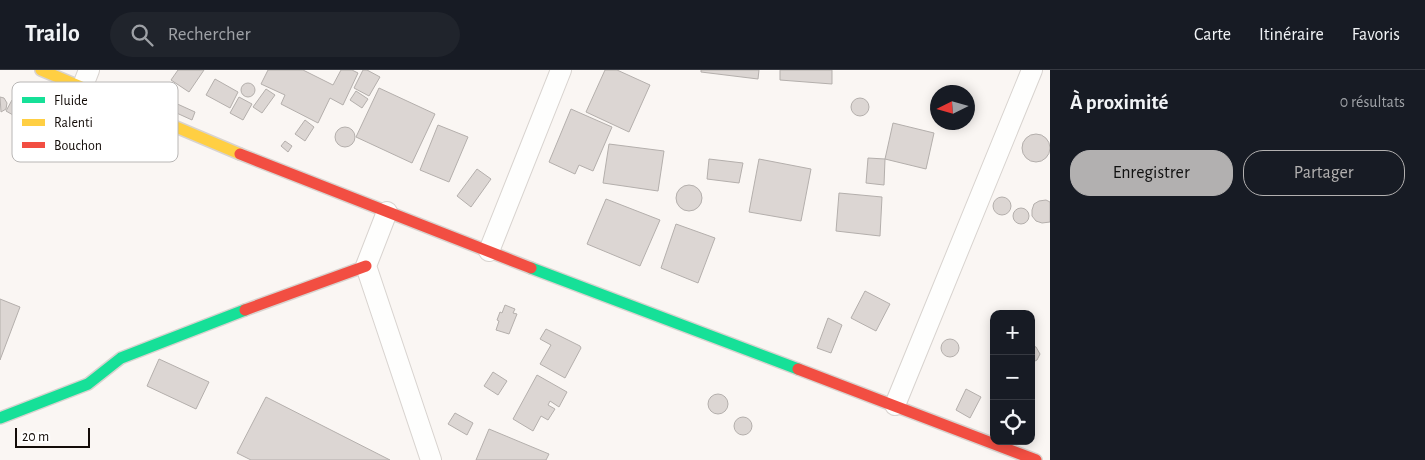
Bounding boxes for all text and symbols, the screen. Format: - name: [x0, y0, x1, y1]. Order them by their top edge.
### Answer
- search box: [110, 12, 460, 57]
- icon: search: [128, 21, 156, 49]
- text: Trailo: [25, 22, 80, 46]
- text: Rechercher: [168, 25, 251, 44]
- text: Carte: [1194, 26, 1231, 44]
- text: Itinéraire: [1259, 26, 1324, 44]
- text: Favoris: [1352, 26, 1400, 44]
- legend: [12, 82, 178, 162]
- north arrow: [930, 85, 975, 130]
- text: À proximité: [1070, 92, 1168, 113]
- text: Fluide: [54, 94, 88, 108]
- text: 0 résultats: [1340, 94, 1405, 110]
- text: Ralenti: [54, 116, 93, 130]
- text: Bouchon: [54, 139, 102, 153]
- button: Enregistrer: [1070, 150, 1233, 196]
- button: Partager: [1243, 150, 1405, 196]
- map controls: [990, 310, 1035, 445]
- button: +: [990, 310, 1035, 355]
- button: −: [990, 355, 1035, 400]
- button: locate: [990, 400, 1035, 445]
- scale bar: [15, 425, 90, 448]
- text: 20 m: [22, 430, 49, 444]

